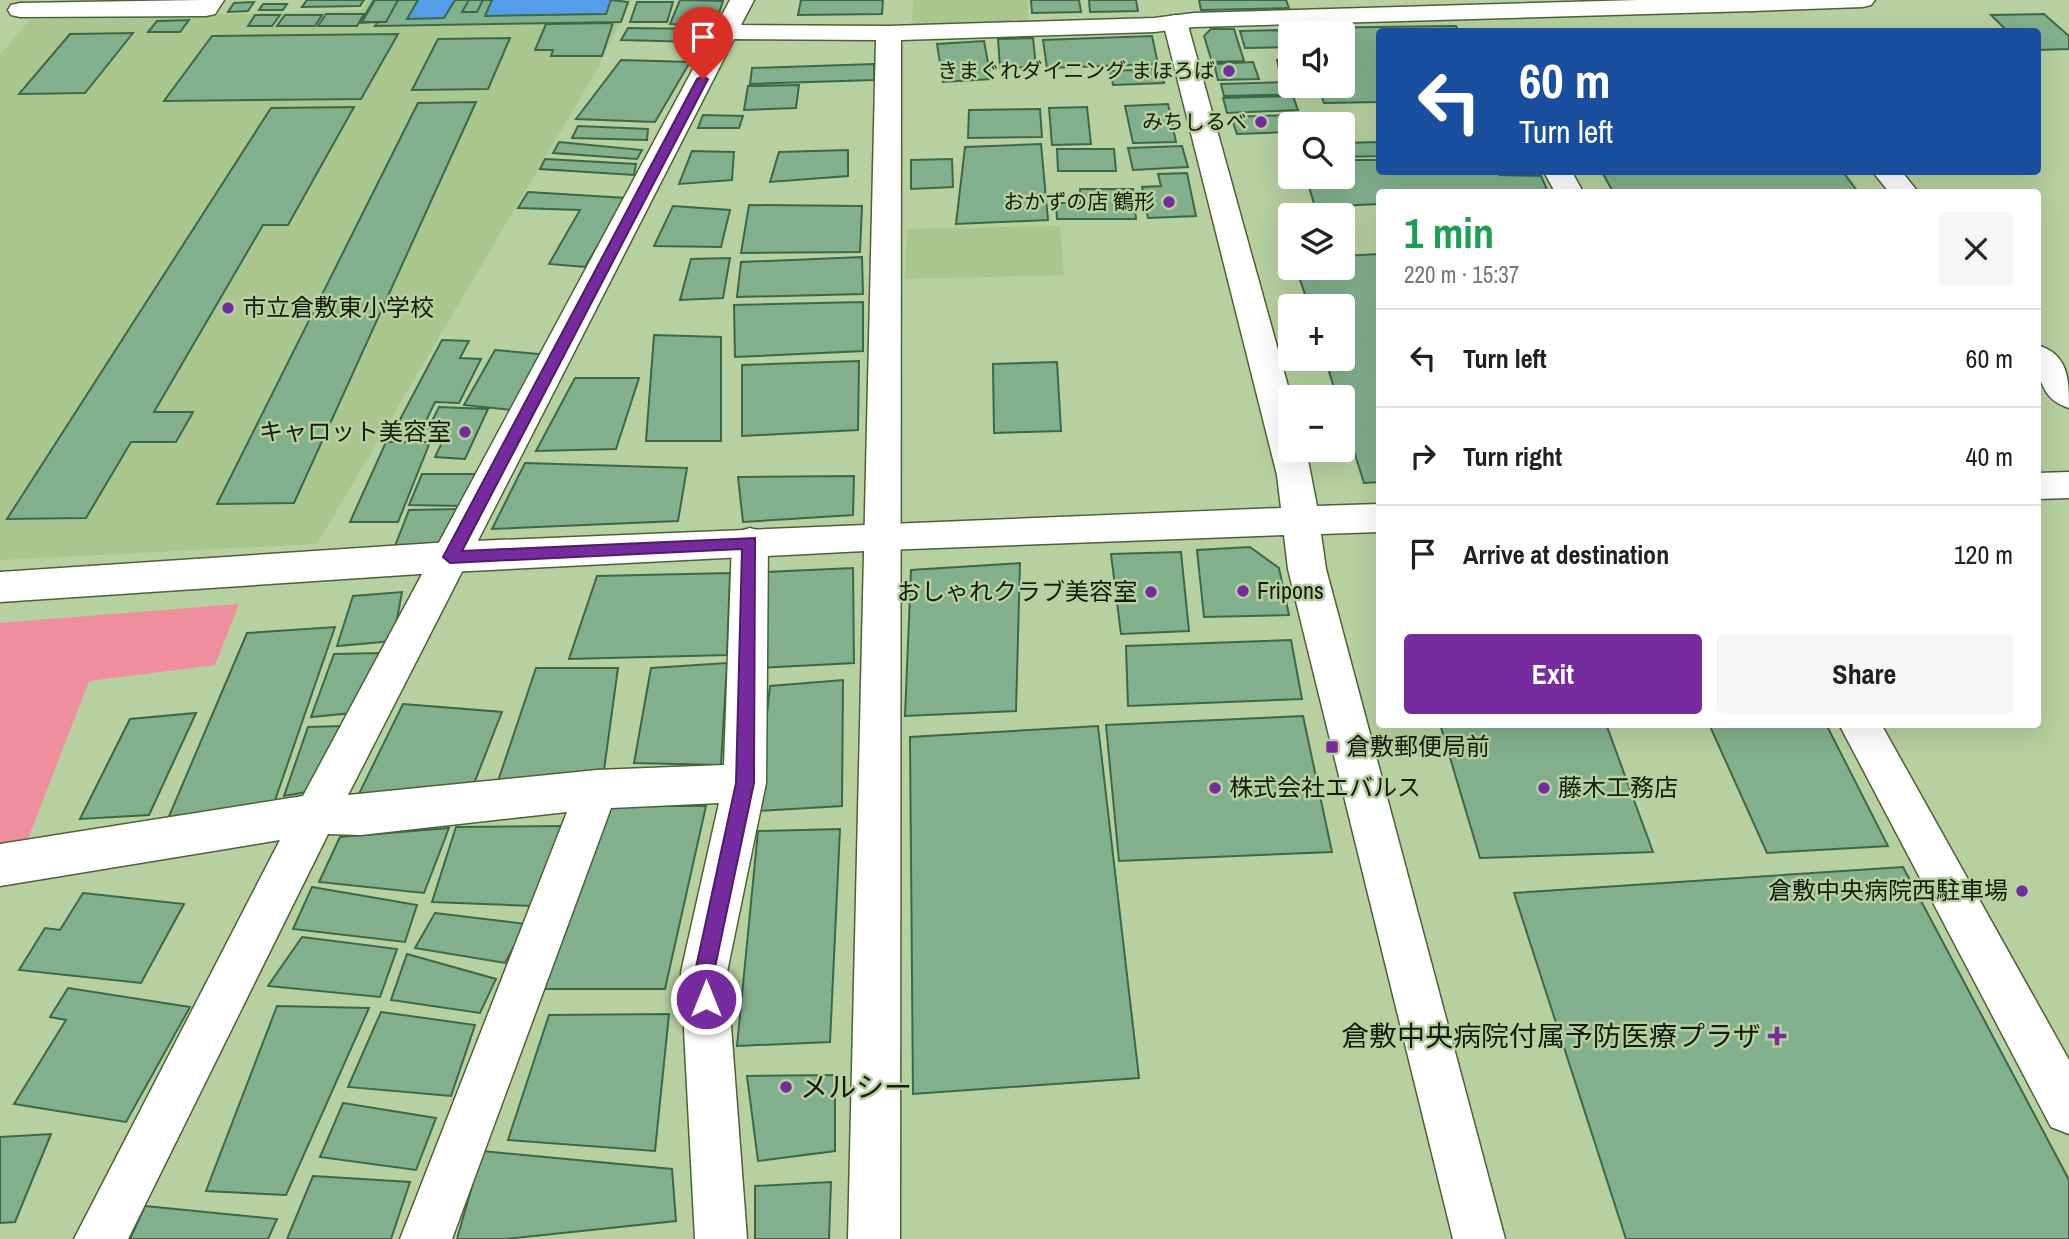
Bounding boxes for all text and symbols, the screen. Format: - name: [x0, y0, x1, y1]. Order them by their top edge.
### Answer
- pin: [673, 7, 733, 79]
- icon: arrive: [684, 18, 722, 56]
- map controls: [1278, 21, 1355, 462]
- button: sound: [1278, 21, 1355, 98]
- text: 60 m: [1519, 47, 1611, 113]
- place label: きまぐれダイニング まほろば: [937, 56, 1215, 85]
- icon: left: [1404, 56, 1495, 147]
- marker: きまぐれダイニング まほろば: [1221, 63, 1237, 79]
- place label: みちしるべ: [1142, 107, 1247, 136]
- text: Turn left: [1519, 110, 1613, 153]
- button: search: [1278, 112, 1355, 189]
- marker: みちしるべ: [1253, 114, 1269, 130]
- place label: おかずの店 鶴形: [1003, 187, 1155, 216]
- marker: おかずの店 鶴形: [1161, 194, 1177, 210]
- button: layers: [1278, 203, 1355, 280]
- text: 1 min: [1404, 205, 1494, 261]
- button: close: [1939, 212, 2013, 286]
- text: 220 m · 15:37: [1404, 259, 1519, 290]
- place label: 市立倉敷東小学校: [242, 291, 434, 323]
- button: +: [1278, 294, 1355, 371]
- marker: 市立倉敷東小学校: [220, 300, 236, 316]
- icon: left: [1404, 339, 1442, 377]
- text: Turn left: [1463, 341, 1547, 376]
- text: 60 m: [1966, 341, 2013, 376]
- button: −: [1278, 385, 1355, 462]
- place label: キャロット美容室: [259, 415, 451, 447]
- marker: キャロット美容室: [457, 424, 473, 440]
- icon: right: [1404, 437, 1442, 475]
- text: Turn right: [1463, 439, 1562, 474]
- text: 40 m: [1966, 439, 2013, 474]
- icon: arrive: [1404, 535, 1442, 573]
- text: Arrive at destination: [1463, 537, 1669, 572]
- text: 120 m: [1954, 537, 2013, 572]
- place label: Fripons: [1257, 574, 1324, 606]
- place label: おしゃれクラブ美容室: [897, 575, 1137, 607]
- marker: Fripons: [1235, 583, 1251, 599]
- marker: おしゃれクラブ美容室: [1143, 584, 1159, 600]
- button: Exit: [1404, 634, 1702, 714]
- button: Share: [1716, 634, 2013, 714]
- place label: 倉敷郵便局前: [1346, 730, 1490, 762]
- marker: 倉敷郵便局前: [1324, 739, 1340, 755]
- place label: 株式会社エバルス: [1229, 771, 1421, 803]
- place label: 藤木工務店: [1558, 771, 1678, 803]
- marker: 株式会社エバルス: [1207, 780, 1223, 796]
- marker: 藤木工務店: [1536, 780, 1552, 796]
- place label: 倉敷中央病院西駐車場: [1768, 874, 2008, 906]
- marker: 倉敷中央病院西駐車場: [2014, 883, 2030, 899]
- position arrow: [669, 962, 743, 1036]
- place label: 倉敷中央病院付属予防医療プラザ: [1341, 1017, 1761, 1055]
- marker: 倉敷中央病院付属予防医療プラザ: [1767, 1026, 1787, 1046]
- place label: メルシー: [800, 1068, 912, 1106]
- marker: メルシー: [778, 1079, 794, 1095]

